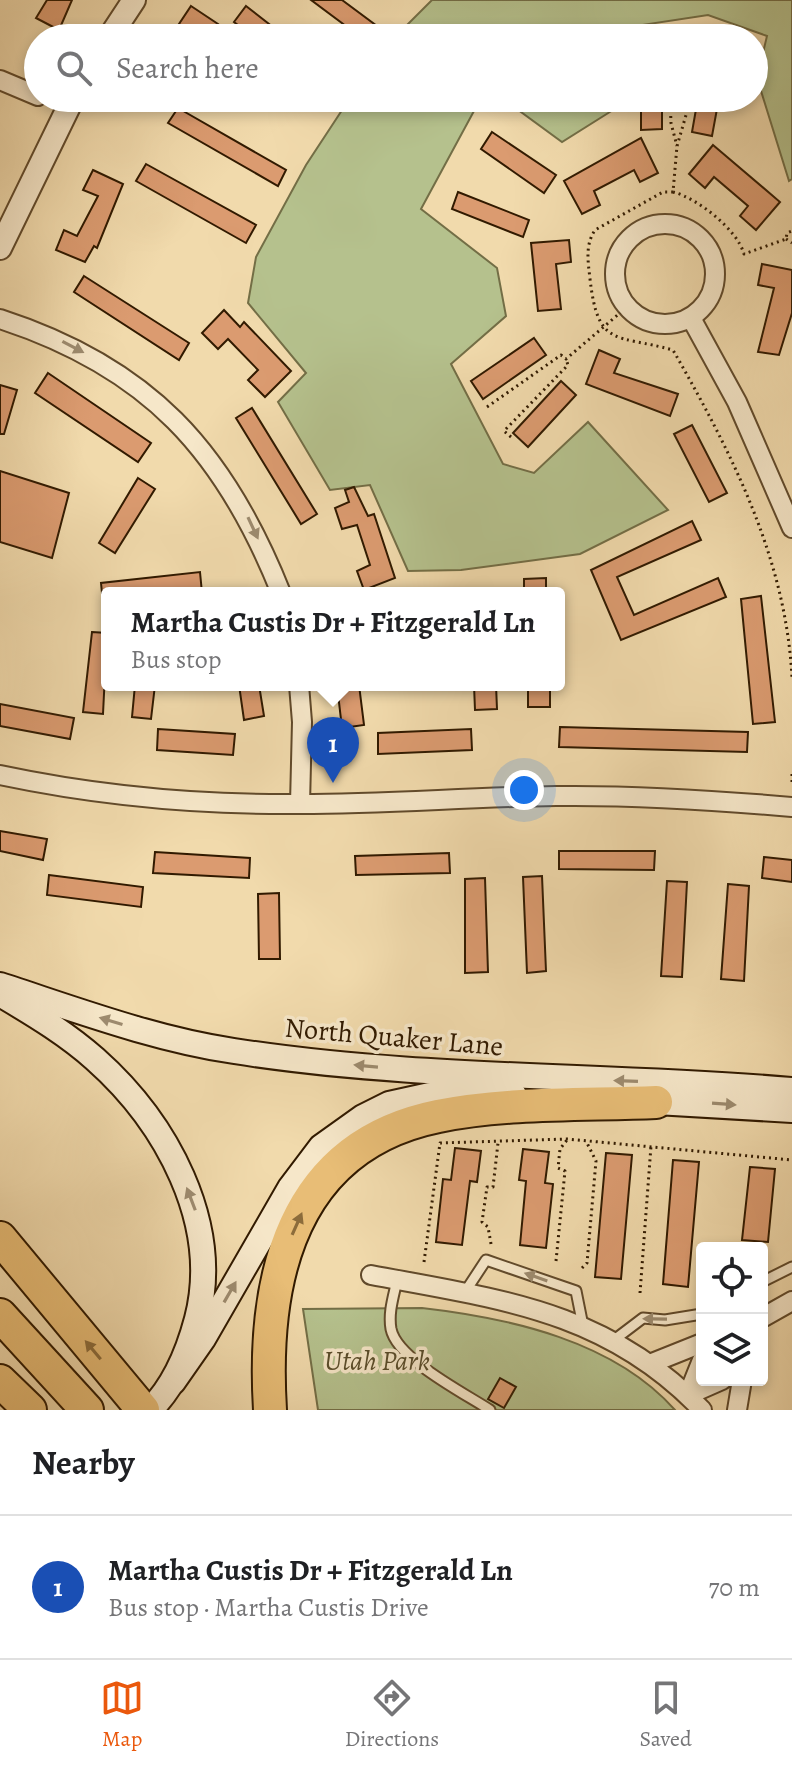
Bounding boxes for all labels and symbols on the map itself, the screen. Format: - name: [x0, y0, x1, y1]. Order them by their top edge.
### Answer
- one-way arrow: [61, 340, 84, 354]
- one-way arrow: [246, 516, 260, 540]
- pin: 1: [307, 717, 359, 783]
- your location: [504, 770, 544, 810]
- street label: North Quaker Lane: [283, 1009, 505, 1065]
- one-way arrow: [99, 1014, 123, 1026]
- one-way arrow: [353, 1059, 378, 1072]
- one-way arrow: [613, 1074, 638, 1087]
- one-way arrow: [712, 1098, 737, 1111]
- one-way arrow: [184, 1187, 197, 1211]
- one-way arrow: [291, 1213, 304, 1236]
- one-way arrow: [524, 1271, 548, 1283]
- one-way arrow: [223, 1281, 237, 1303]
- one-way arrow: [642, 1313, 667, 1326]
- one-way arrow: [85, 1340, 102, 1360]
- park label: Utah Park: [324, 1342, 430, 1380]

